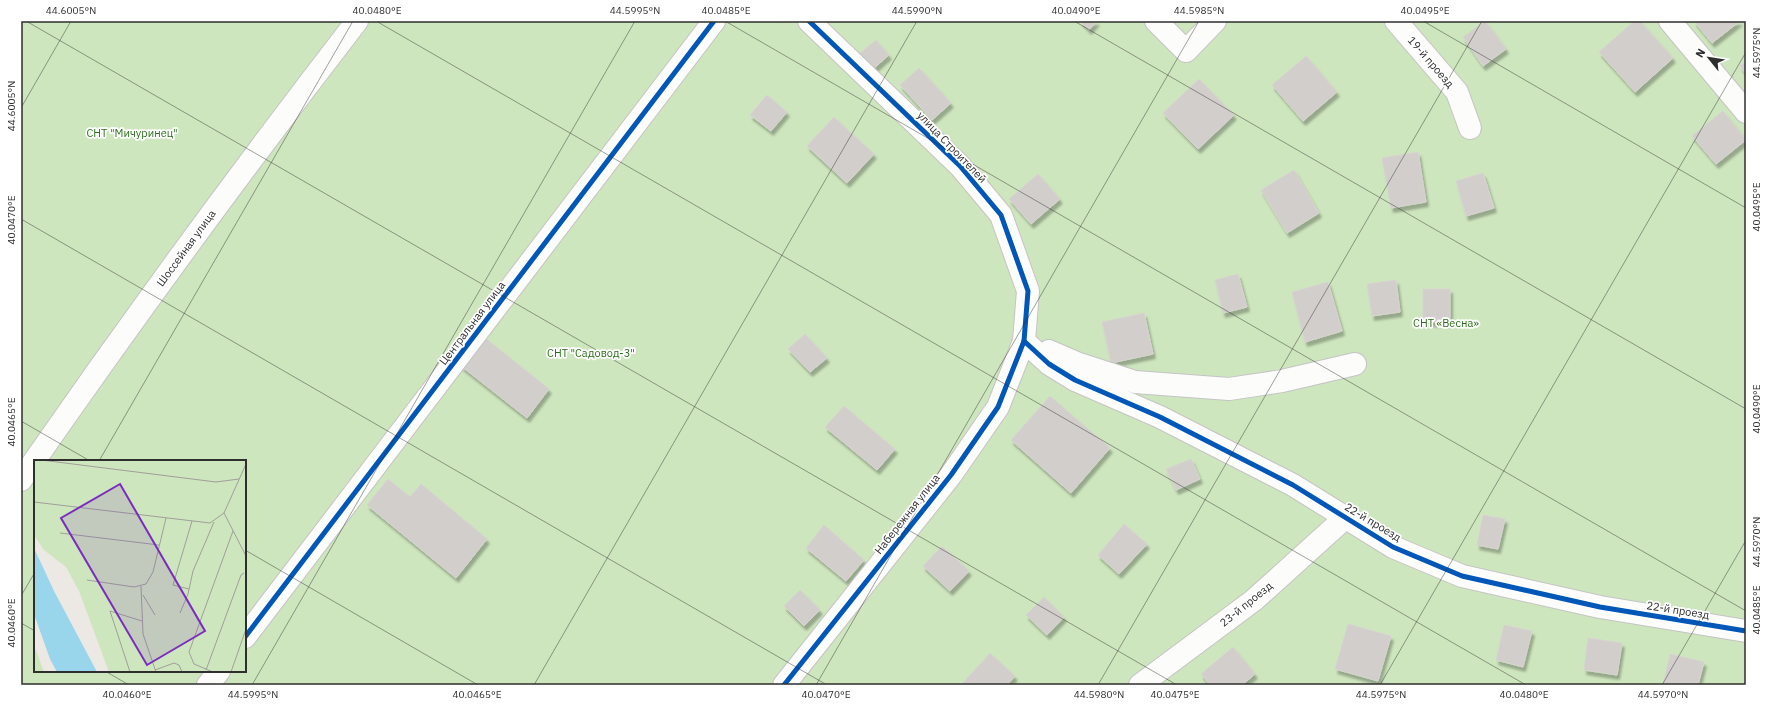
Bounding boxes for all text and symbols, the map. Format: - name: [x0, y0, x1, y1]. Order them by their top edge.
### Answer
- text: 44.6005°N: [46, 4, 96, 17]
- text: 40.0480°E: [352, 4, 402, 17]
- text: 44.5995°N: [610, 4, 660, 17]
- text: 40.0485°E: [701, 4, 751, 17]
- text: 44.5990°N: [892, 4, 942, 17]
- text: 40.0490°E: [1051, 4, 1101, 17]
- text: 44.5985°N: [1174, 4, 1224, 17]
- text: 40.0495°E: [1400, 4, 1450, 17]
- text: 44.5975°N: [1750, 28, 1763, 78]
- street label: 19-й проезд: [1405, 33, 1457, 91]
- north arrow: [1689, 38, 1729, 78]
- text: N: [1692, 46, 1708, 60]
- text: 44.6005°N: [5, 81, 18, 131]
- street label: улица Строителей: [914, 108, 990, 186]
- park label: СНТ "Мичуринец": [86, 126, 178, 140]
- text: 40.0495°E: [1750, 182, 1763, 232]
- text: 40.0470°E: [5, 195, 18, 245]
- street label: Шоссейная улица: [153, 207, 219, 289]
- street label: Центральная улица: [436, 278, 508, 368]
- park label: СНТ «Весна»: [1413, 316, 1479, 330]
- park label: СНТ "Садовод-3": [547, 346, 635, 360]
- text: 40.0490°E: [1750, 384, 1763, 434]
- text: 40.0465°E: [5, 397, 18, 447]
- inset map: [34, 460, 246, 672]
- street label: Набережная улица: [871, 471, 943, 557]
- street label: 22-й проезд: [1342, 500, 1404, 545]
- text: 44.5970°N: [1750, 517, 1763, 567]
- street label: 23-й проезд: [1217, 578, 1275, 629]
- text: 40.0485°E: [1750, 585, 1763, 635]
- text: 40.0460°E: [5, 598, 18, 648]
- street label: 22-й проезд: [1645, 598, 1711, 622]
- text: 40.0460°E: [102, 688, 152, 701]
- text: 44.5995°N: [228, 688, 278, 701]
- text: 40.0465°E: [452, 688, 502, 701]
- text: 40.0470°E: [801, 688, 851, 701]
- text: 44.5980°N: [1074, 688, 1124, 701]
- text: 40.0475°E: [1150, 688, 1200, 701]
- text: 44.5975°N: [1356, 688, 1406, 701]
- text: 40.0480°E: [1499, 688, 1549, 701]
- text: 44.5970°N: [1638, 688, 1688, 701]

